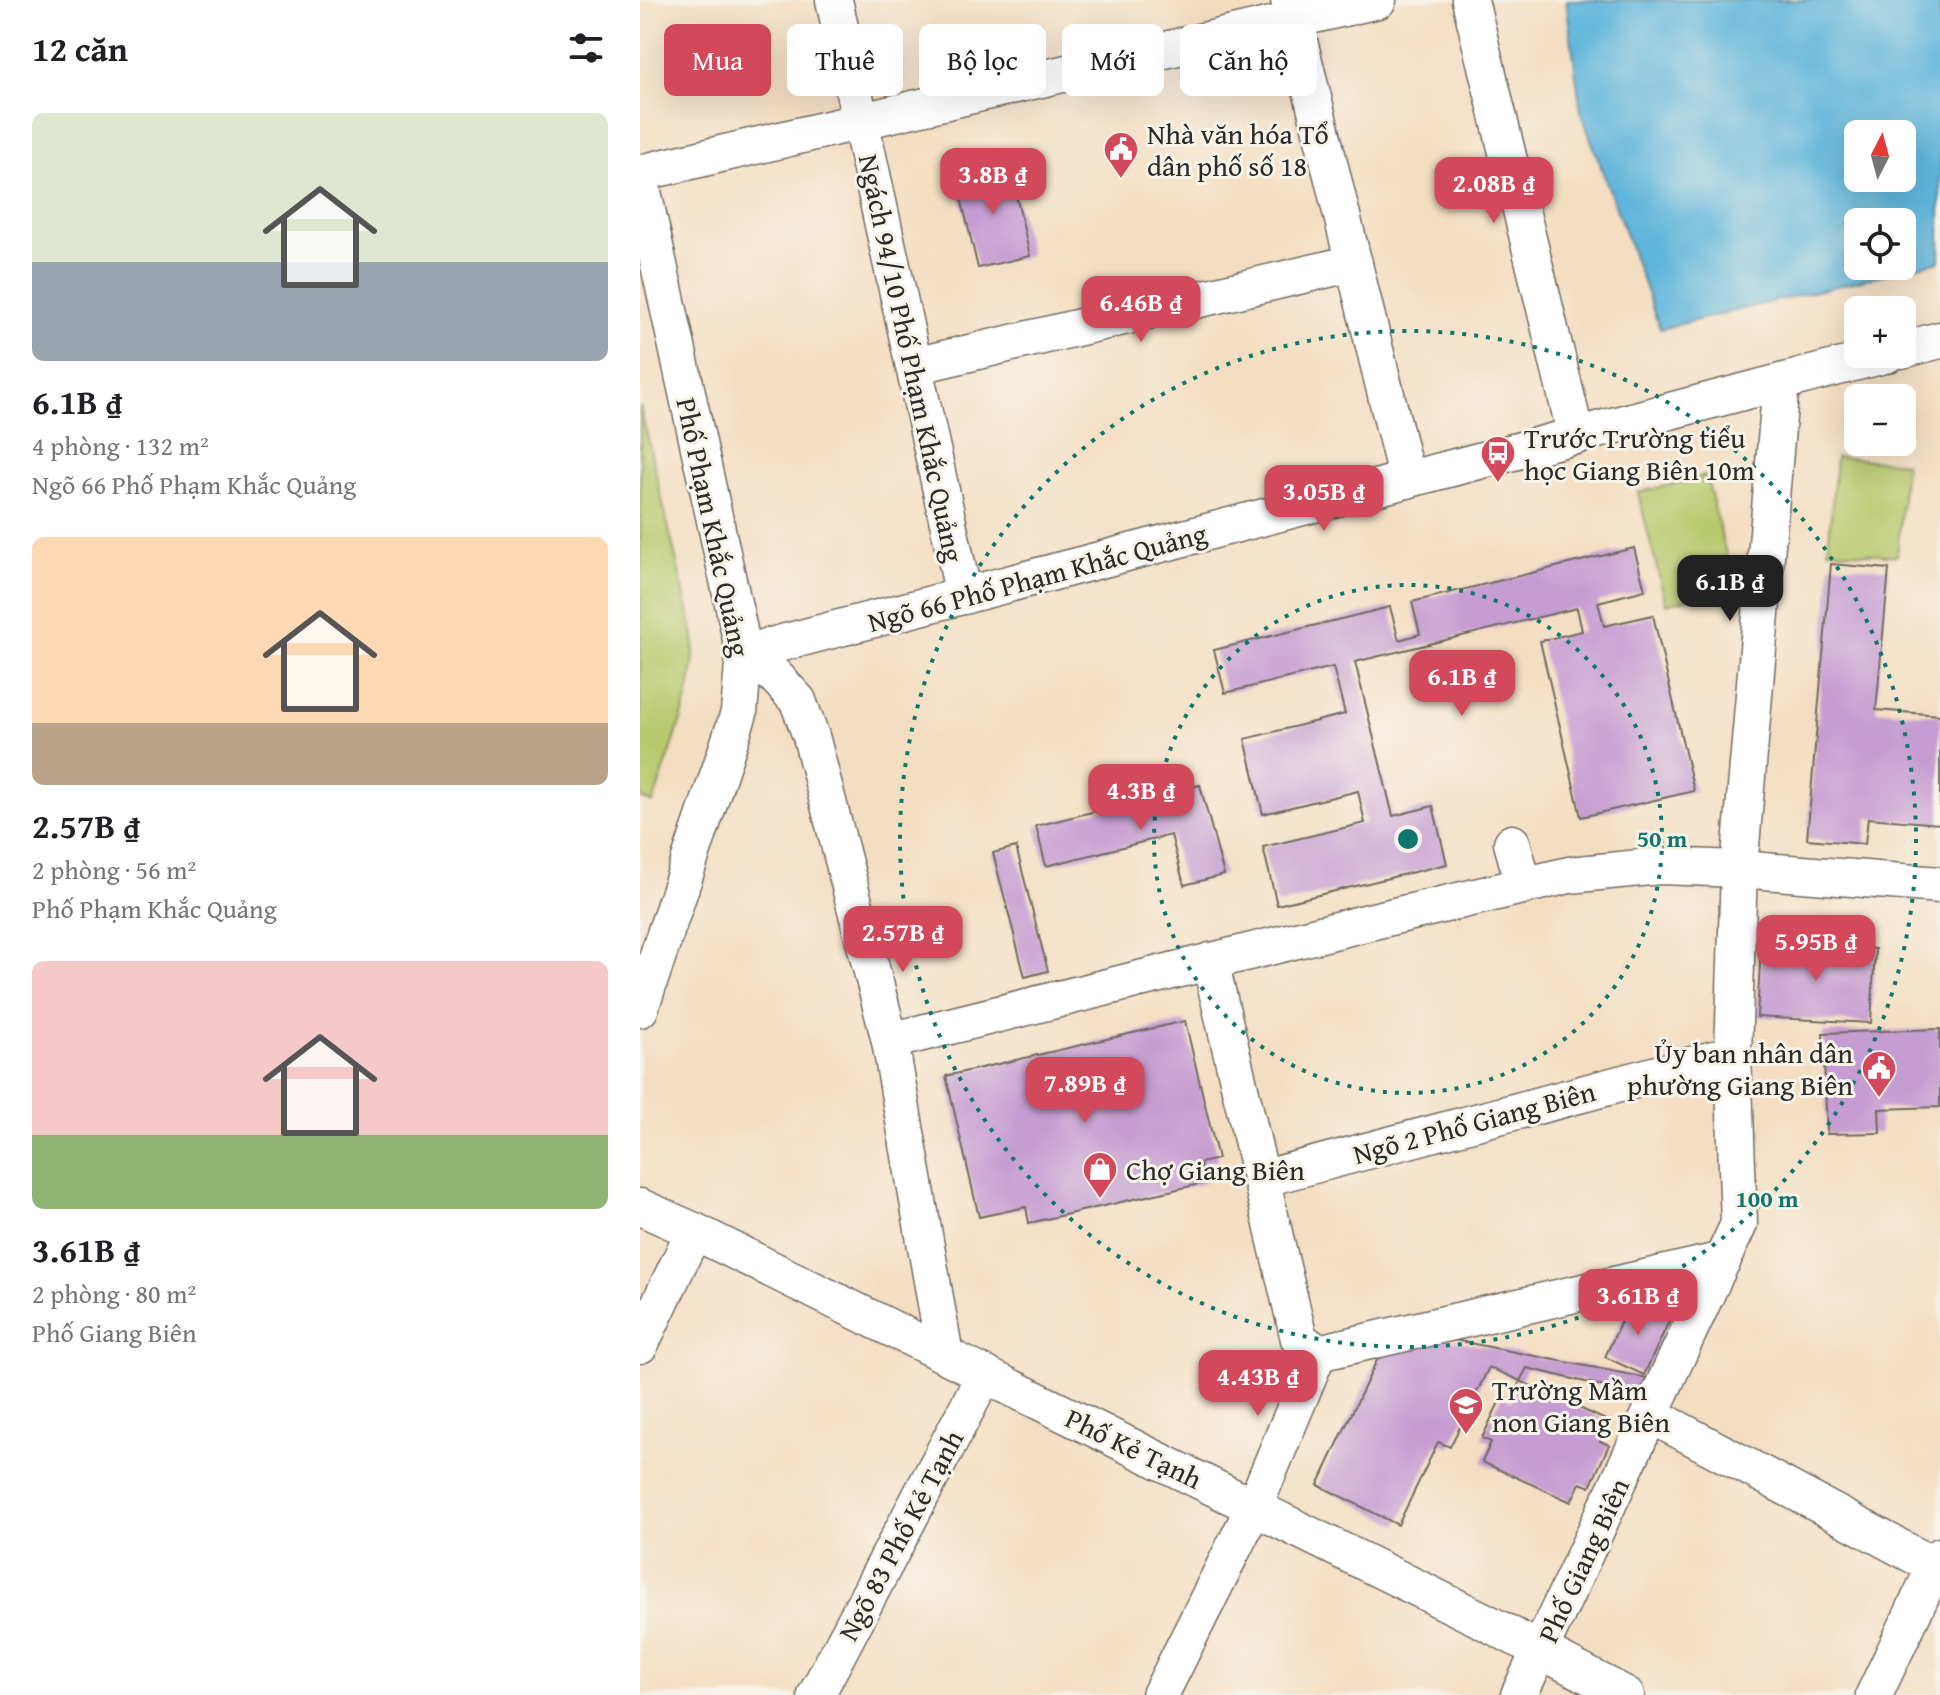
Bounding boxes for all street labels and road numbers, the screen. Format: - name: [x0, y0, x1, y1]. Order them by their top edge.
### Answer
- street label: Ngách 94/10 Phố Phạm Khắc Quảng: [849, 150, 975, 566]
- street label: Phố Phạm Khắc Quảng: [667, 394, 761, 660]
- street label: Ngõ 66 Phố Phạm Khắc Quảng: [863, 512, 1211, 642]
- street label: Ngõ 2 Phố Giang Biên: [1348, 1070, 1600, 1174]
- street label: Phố Kẻ Tạnh: [1059, 1397, 1210, 1499]
- street label: Ngõ 83 Phố Kẻ Tạnh: [827, 1422, 973, 1648]
- street label: Phố Giang Biên: [1527, 1471, 1639, 1649]

